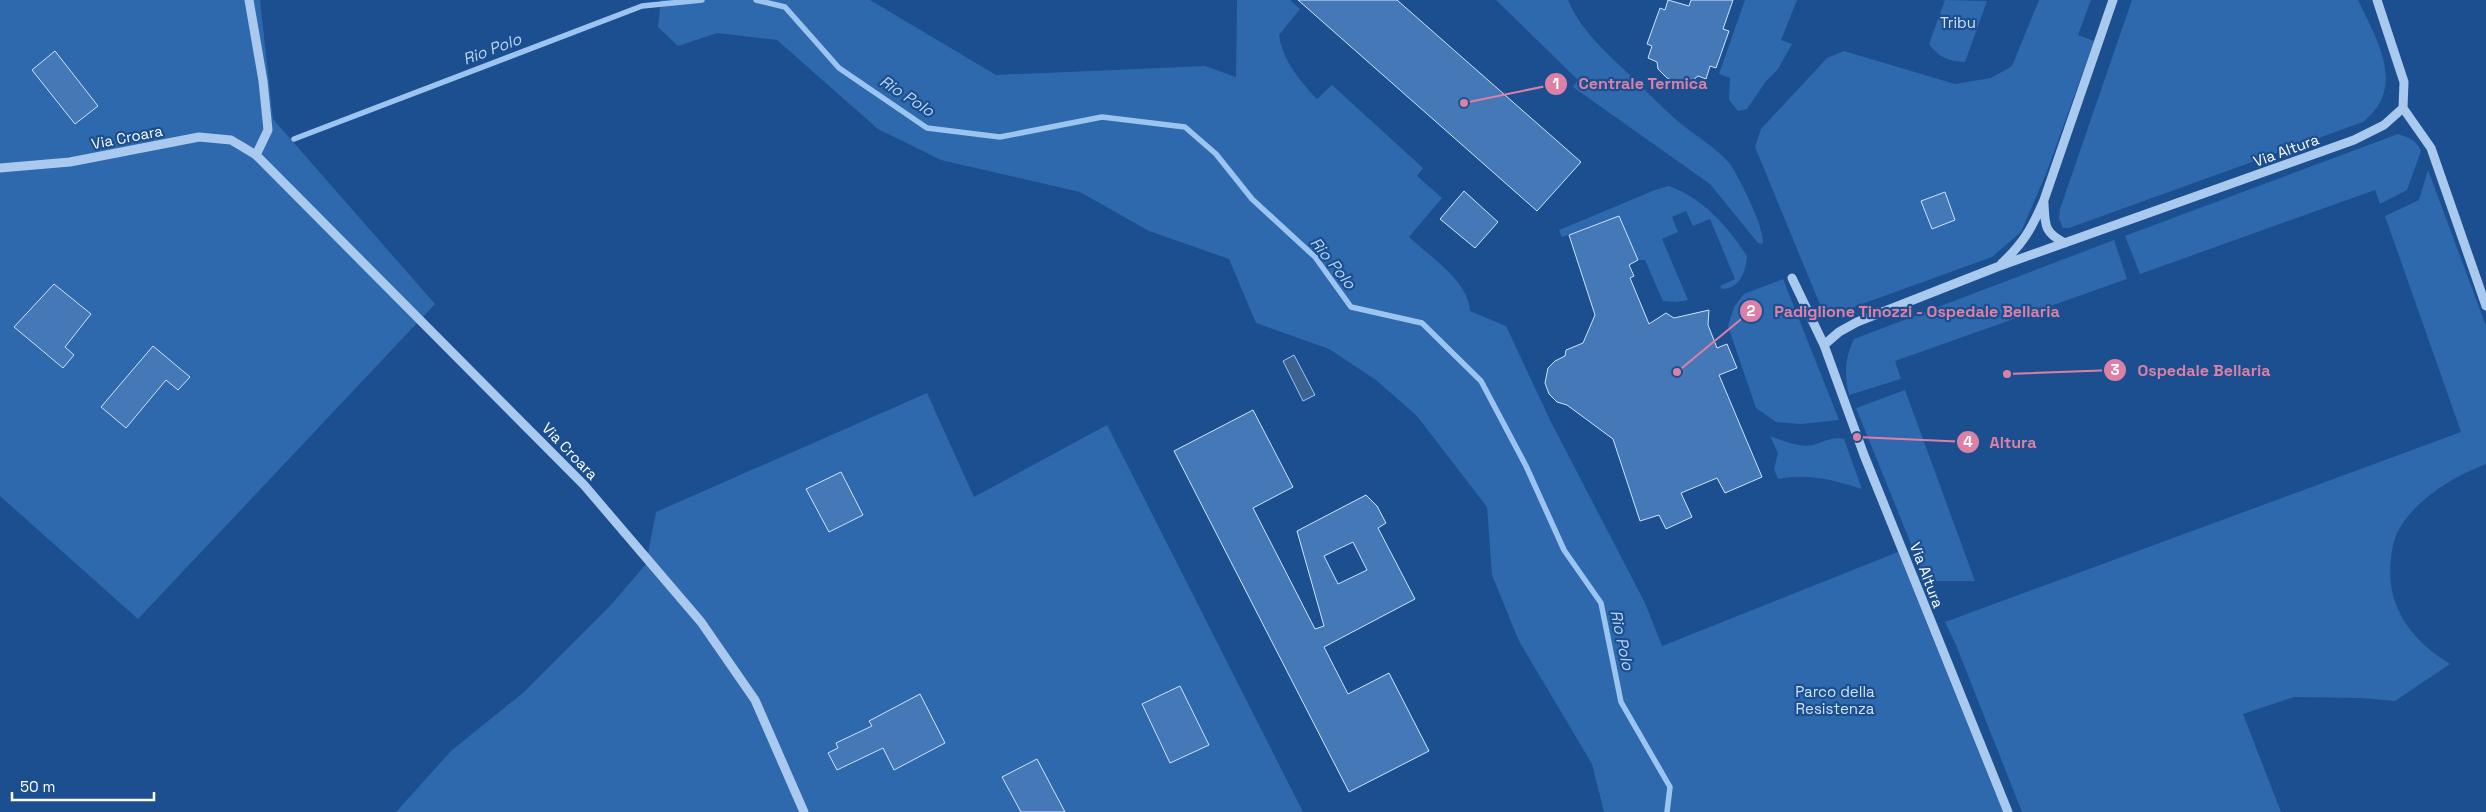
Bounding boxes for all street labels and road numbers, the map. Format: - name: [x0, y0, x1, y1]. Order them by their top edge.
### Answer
- street label: Via Croara: [90, 121, 165, 153]
- street label: Via Altura: [2251, 129, 2322, 171]
- street label: Via Croara: [538, 418, 602, 484]
- street label: Via Altura: [1906, 540, 1948, 611]

